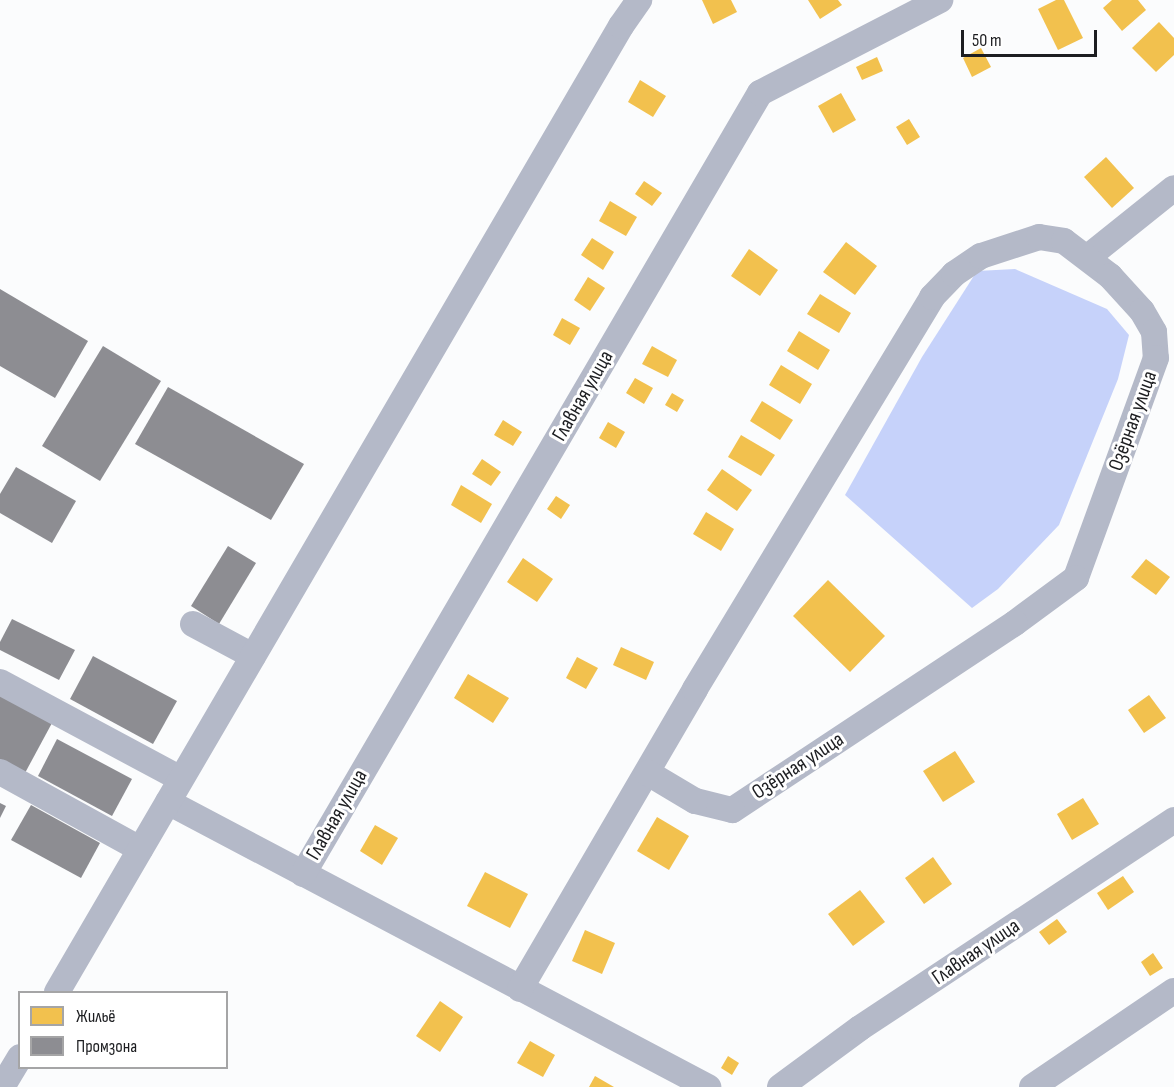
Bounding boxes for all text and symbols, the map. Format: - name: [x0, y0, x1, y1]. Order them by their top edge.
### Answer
- scale bar: [964, 18, 1100, 56]
- text: 50 m: [972, 30, 1002, 51]
- street label: Главная улица: [547, 346, 619, 446]
- street label: Озёрная улица: [1103, 368, 1163, 474]
- street label: Озёрная улица: [747, 727, 849, 805]
- street label: Главная улица: [301, 765, 373, 865]
- street label: Главная улица: [927, 914, 1025, 990]
- legend: [18, 991, 228, 1069]
- text: Жильё: [76, 1006, 116, 1027]
- text: Промзона: [76, 1036, 137, 1057]

